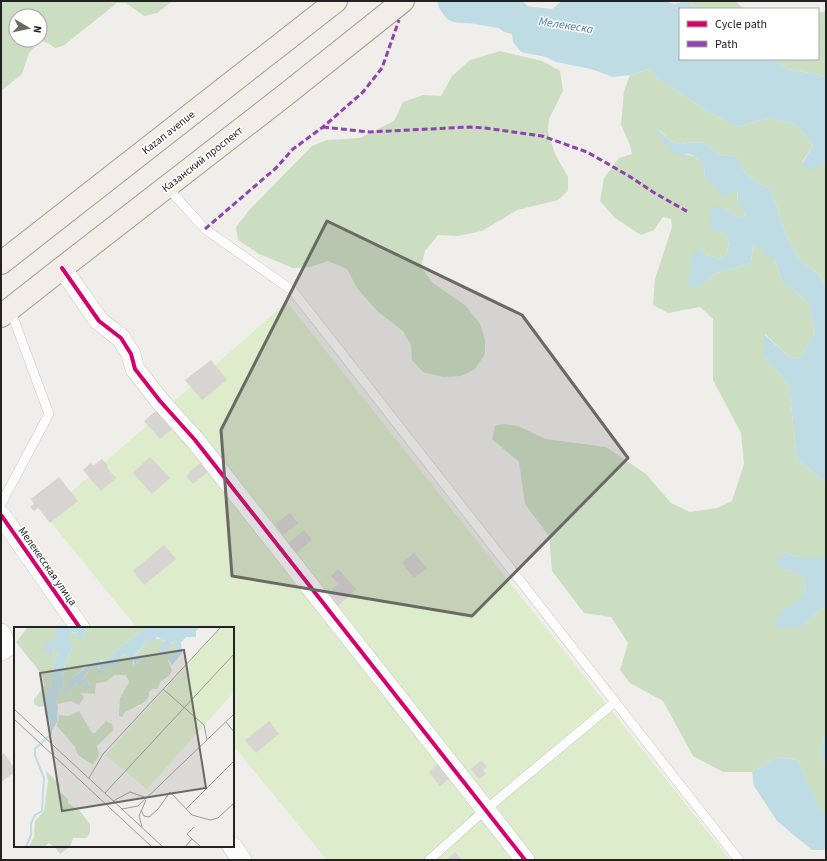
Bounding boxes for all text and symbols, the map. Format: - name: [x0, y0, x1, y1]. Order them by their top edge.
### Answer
- north arrow: [8, 8, 48, 48]
- legend: [679, 8, 819, 60]
- water label: Мелекеска: [537, 13, 595, 38]
- text: Cycle path: [715, 16, 767, 33]
- text: N: [29, 25, 45, 34]
- text: Path: [715, 36, 738, 53]
- street label: Kazan avenue: [139, 107, 198, 158]
- street label: Казанский проспект: [159, 123, 246, 196]
- street label: Мелекесская улица: [15, 524, 80, 609]
- inset map: [14, 627, 234, 847]

